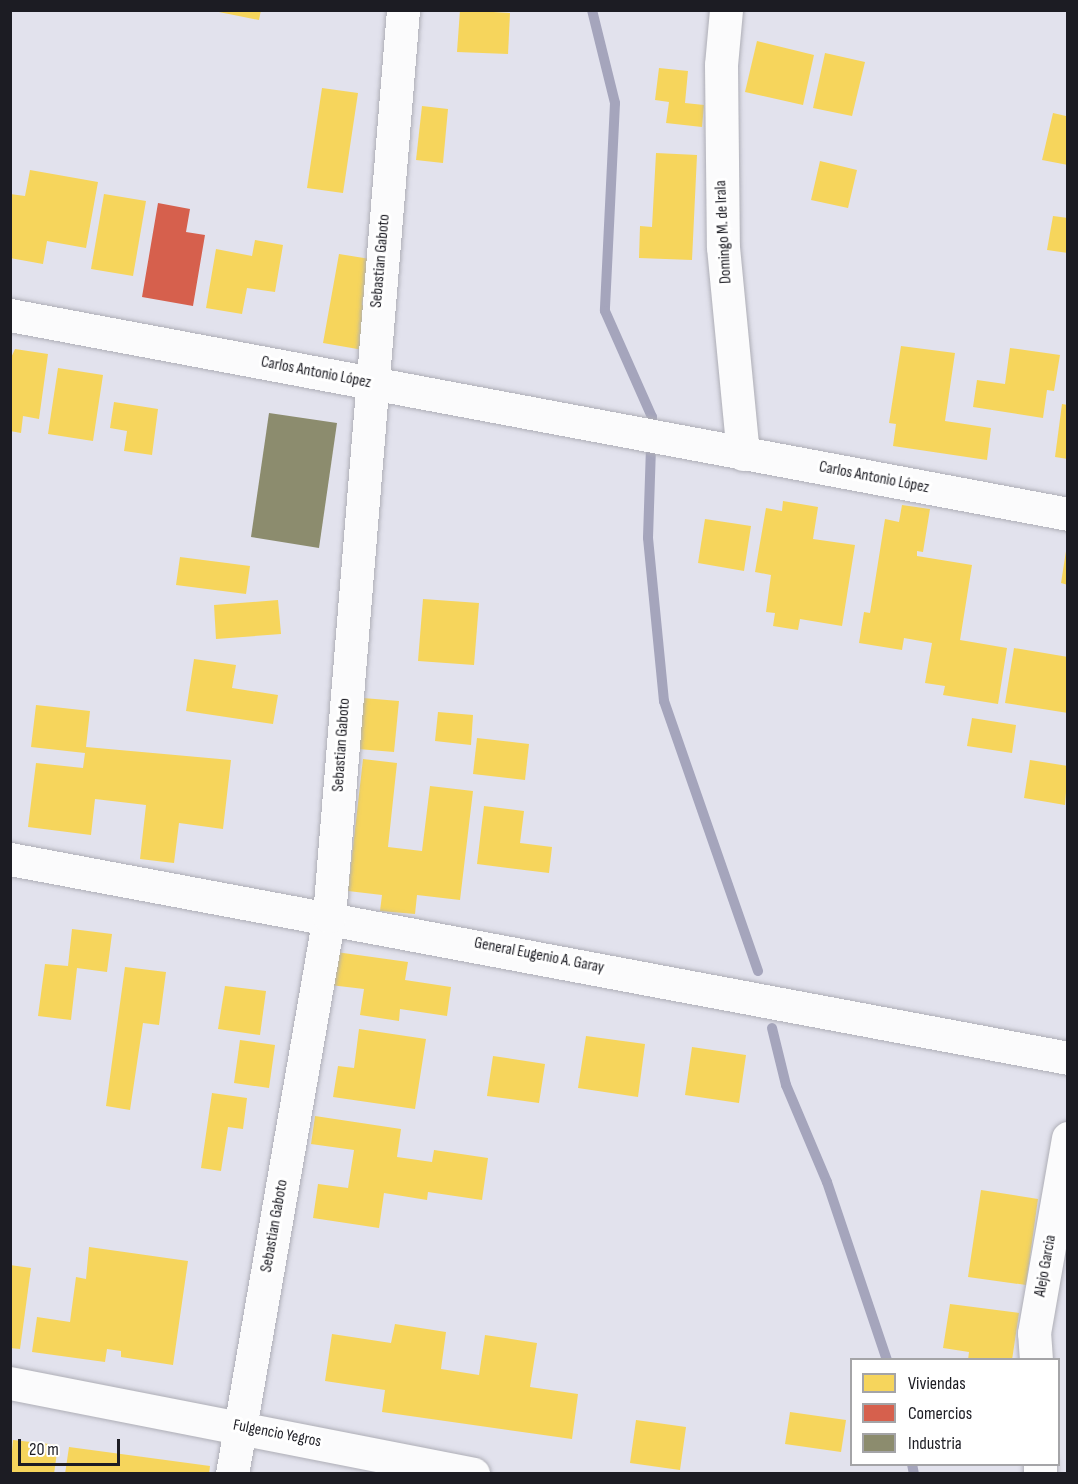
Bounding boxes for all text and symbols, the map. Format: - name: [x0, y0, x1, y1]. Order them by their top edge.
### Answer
- street label: Domingo M. de Irala: [712, 180, 736, 284]
- street label: Sebastian Gaboto: [367, 213, 395, 309]
- street label: Carlos Antonio López: [259, 353, 373, 393]
- street label: Carlos Antonio López: [817, 458, 931, 498]
- street label: Sebastian Gaboto: [329, 697, 355, 793]
- street label: General Eugenio A. Garay: [472, 934, 606, 978]
- street label: Sebastian Gaboto: [257, 1178, 293, 1274]
- street label: Alejo Garcia: [1031, 1234, 1061, 1298]
- legend: [850, 1358, 1060, 1466]
- text: Viviendas: [908, 1373, 966, 1394]
- text: Comercios: [908, 1403, 972, 1424]
- street label: Fulgencio Yegros: [231, 1416, 323, 1452]
- scale bar: [21, 1427, 123, 1465]
- text: Industria: [908, 1433, 962, 1454]
- text: 20 m: [29, 1439, 59, 1460]

